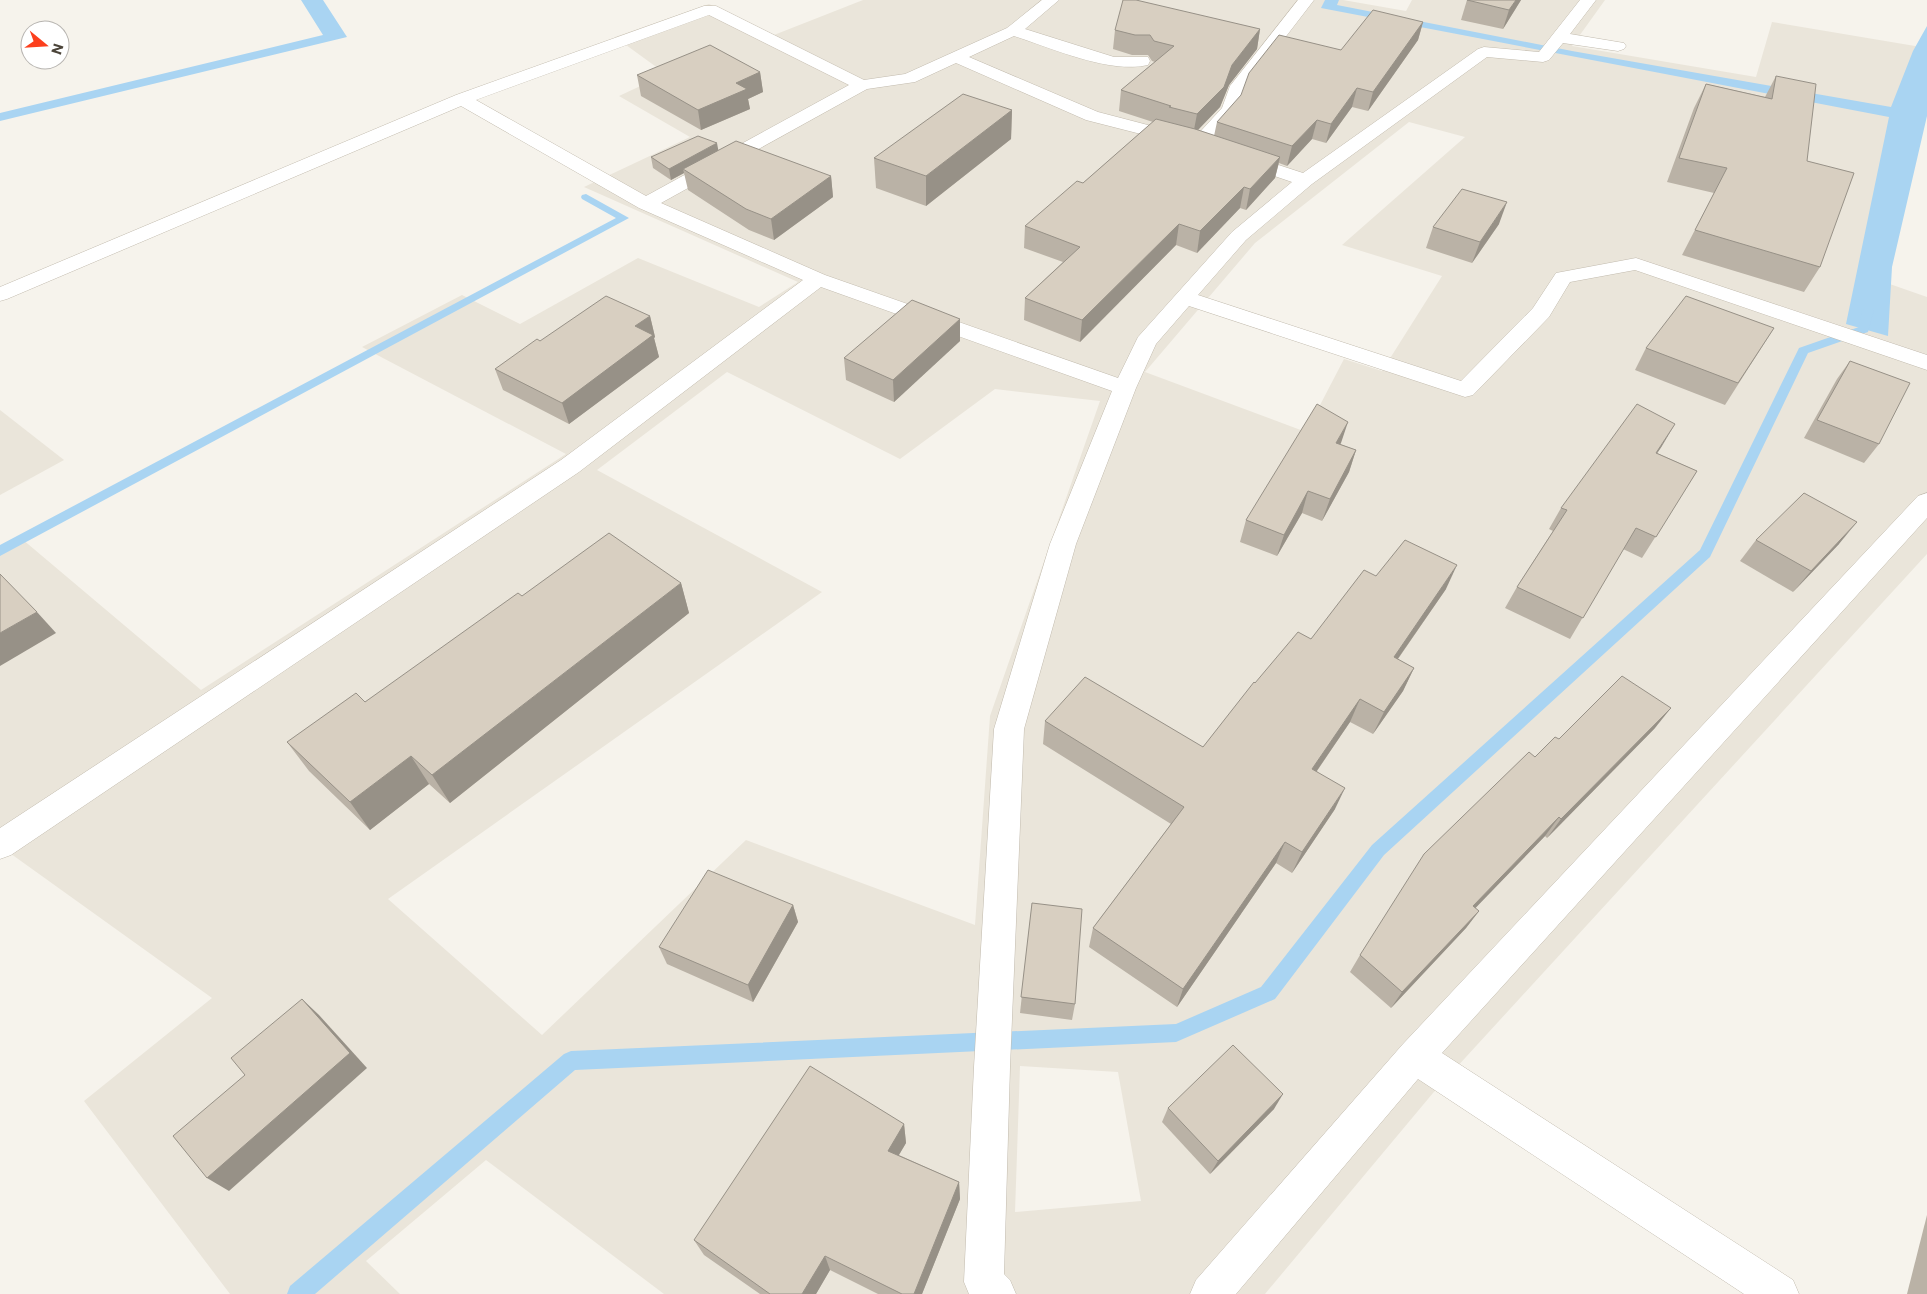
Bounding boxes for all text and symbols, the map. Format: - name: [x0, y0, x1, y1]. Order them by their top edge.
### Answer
- north arrow: [20, 20, 70, 70]
- text: N: [48, 42, 68, 57]

